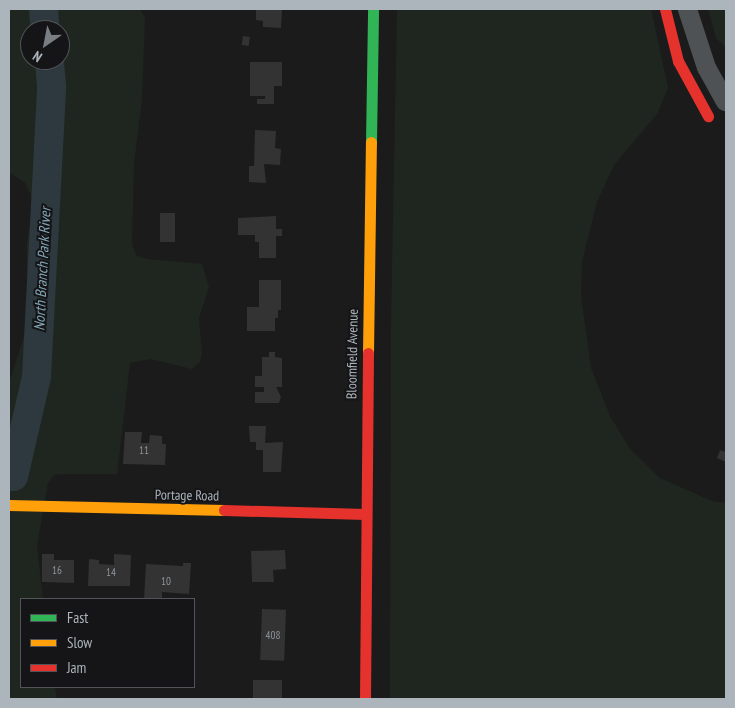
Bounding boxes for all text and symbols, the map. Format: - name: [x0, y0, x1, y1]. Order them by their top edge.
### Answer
- north arrow: [20, 20, 70, 70]
- text: N: [29, 47, 45, 66]
- water label: North Branch Park River: [30, 207, 54, 331]
- street label: Bloomfield Avenue: [343, 309, 361, 399]
- house number: 11: [139, 443, 149, 457]
- street label: Portage Road: [155, 486, 219, 504]
- house number: 16: [52, 563, 62, 577]
- house number: 14: [106, 565, 116, 579]
- house number: 10: [161, 574, 171, 588]
- legend: [20, 598, 195, 688]
- text: Fast: [67, 608, 88, 627]
- house number: 408: [266, 628, 280, 642]
- text: Slow: [67, 633, 92, 652]
- text: Jam: [67, 658, 86, 677]

